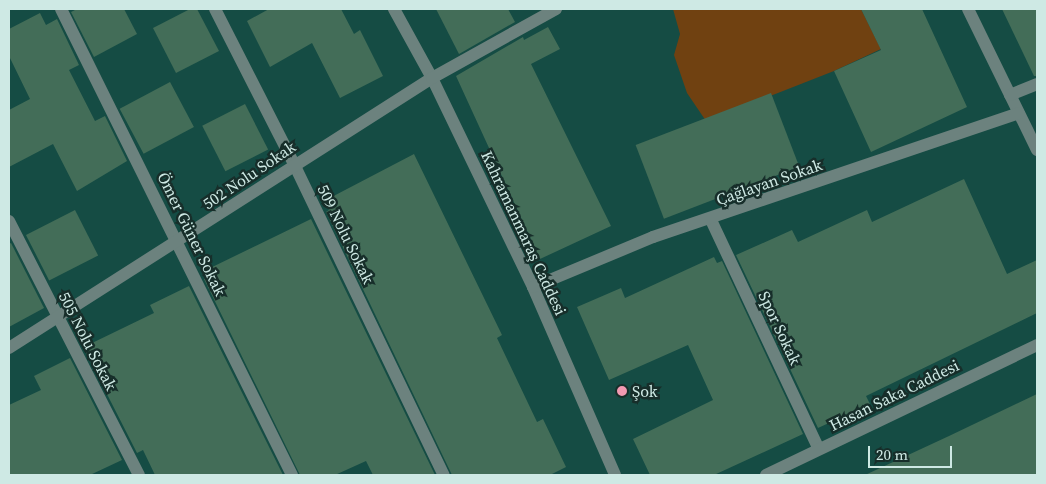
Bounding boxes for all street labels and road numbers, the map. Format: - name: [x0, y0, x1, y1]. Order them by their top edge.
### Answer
- street label: 502 Nolu Sokak: [199, 137, 299, 213]
- street label: Kahramanmaraş Caddesi: [477, 148, 571, 318]
- street label: Çağlayan Sokak: [714, 155, 824, 209]
- street label: Ömer Güner Sokak: [154, 169, 230, 299]
- street label: 509 Nolu Sokak: [314, 181, 378, 287]
- street label: Spor Sokak: [755, 288, 805, 368]
- street label: 505 Nolu Sokak: [55, 289, 121, 393]
- street label: Hasan Saka Caddesi: [826, 355, 962, 435]

